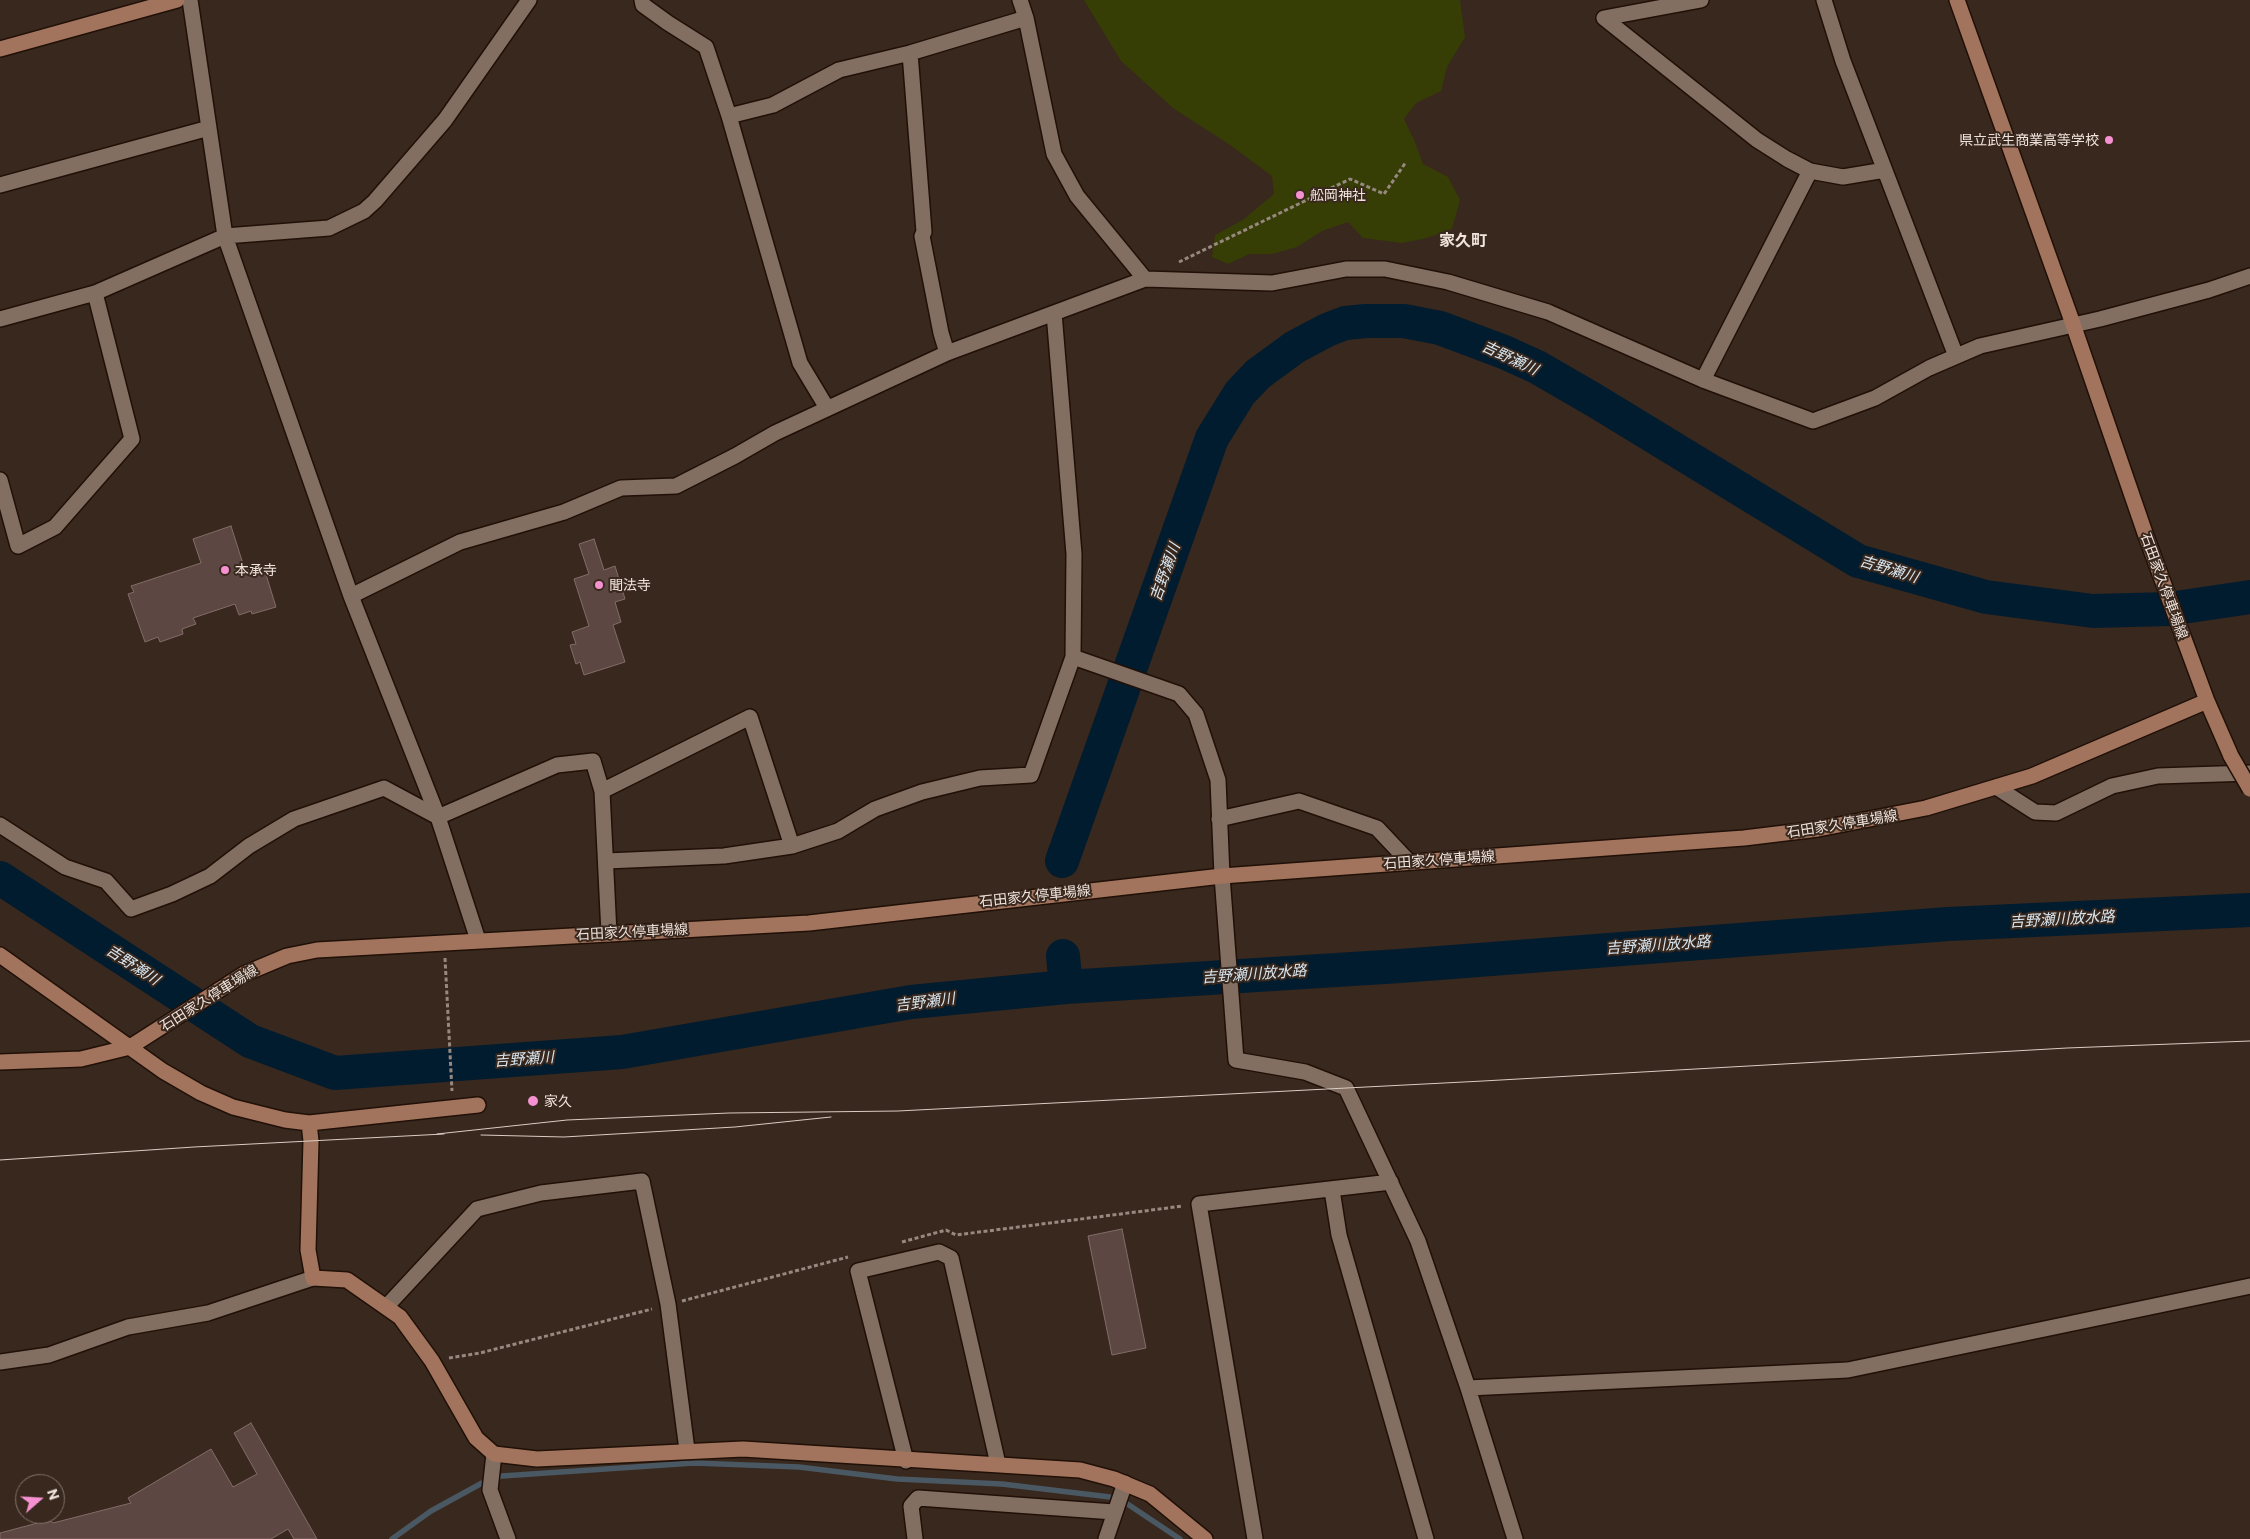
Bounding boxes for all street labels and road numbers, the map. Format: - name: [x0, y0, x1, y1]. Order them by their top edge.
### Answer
- street label: 石田家久停車場線: [2137, 531, 2191, 641]
- street label: 石田家久停車場線: [1785, 807, 1899, 841]
- street label: 石田家久停車場線: [1383, 848, 1495, 872]
- street label: 石田家久停車場線: [978, 882, 1092, 910]
- street label: 石田家久停車場線: [576, 921, 688, 943]
- street label: 石田家久停車場線: [157, 961, 261, 1035]

